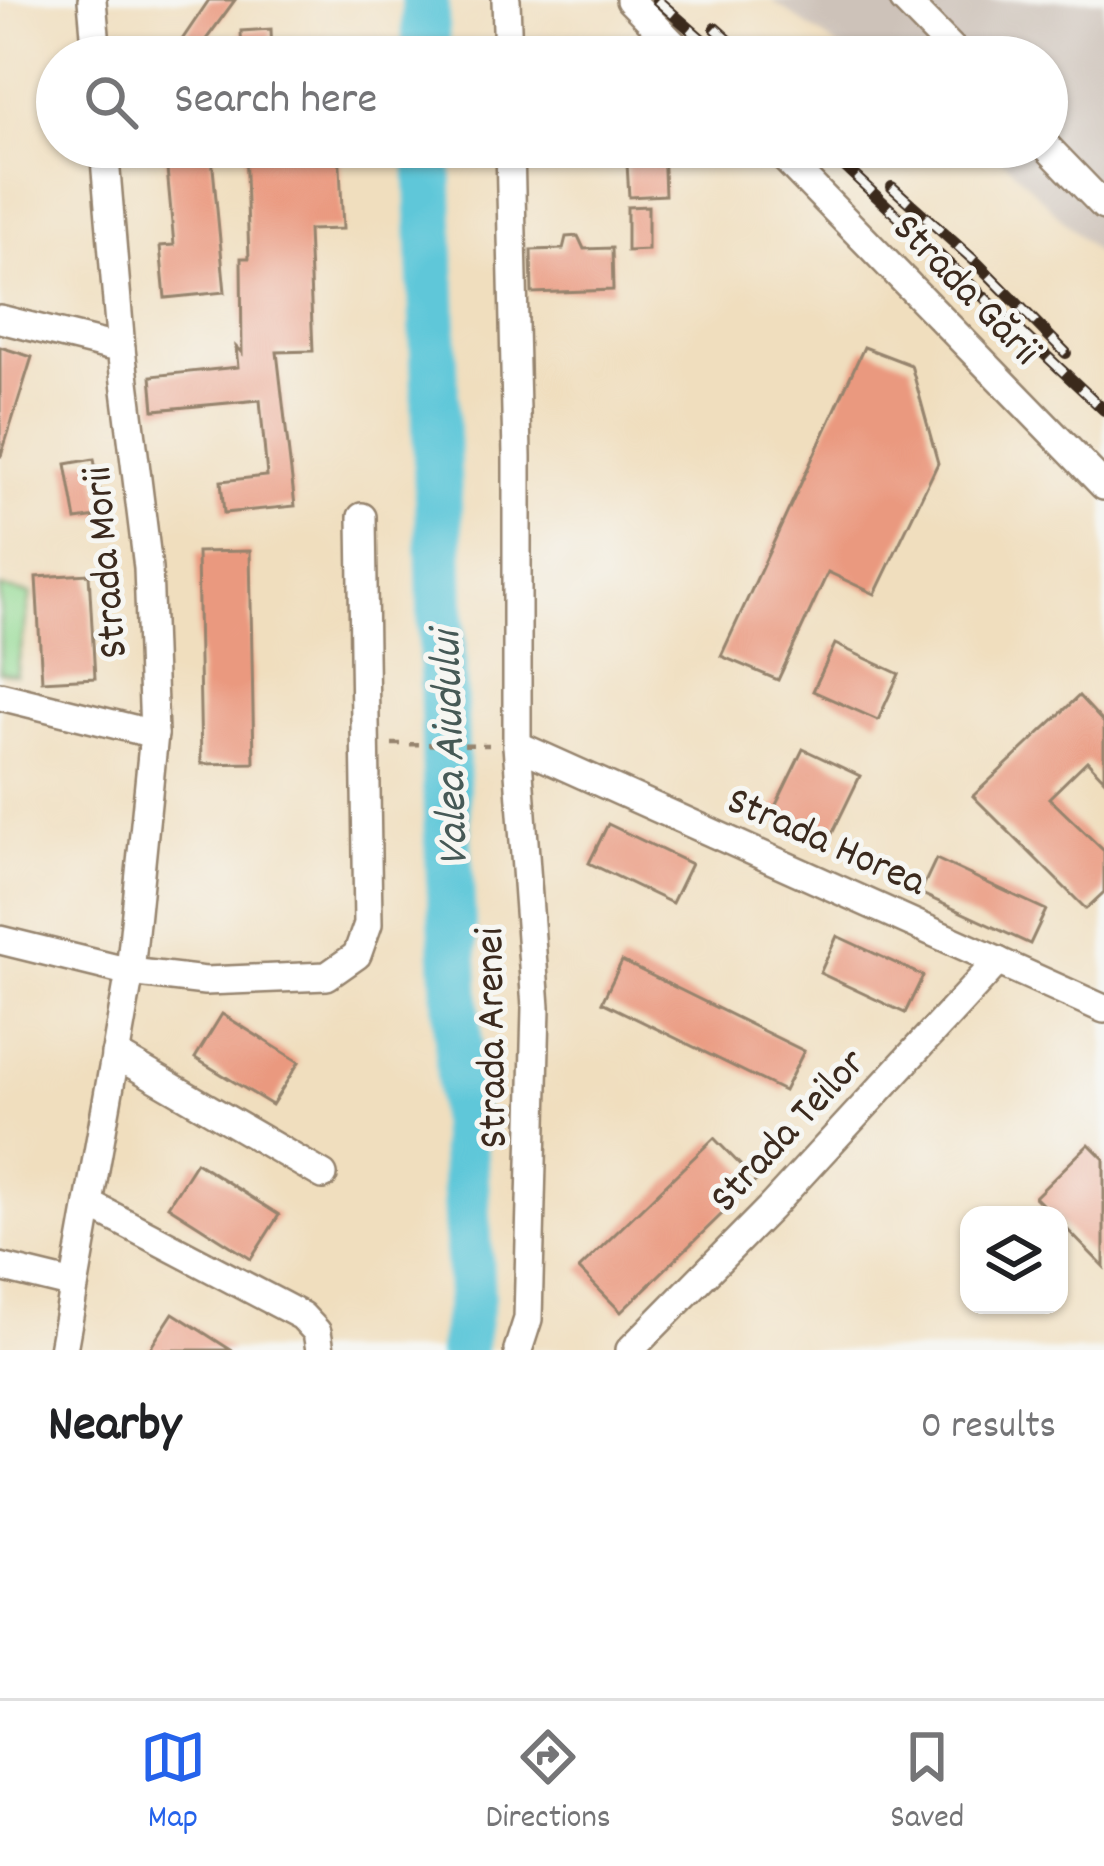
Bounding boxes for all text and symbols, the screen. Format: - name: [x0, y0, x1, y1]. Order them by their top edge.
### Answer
- search box: [36, 36, 1068, 168]
- icon: search: [78, 69, 144, 135]
- text: Search here: [174, 70, 377, 134]
- street label: Strada Gării: [876, 202, 1052, 382]
- street label: Strada Morii: [71, 464, 147, 661]
- water label: Valea Aiudului: [417, 623, 489, 868]
- street label: Strada Horea: [716, 774, 935, 915]
- street label: Strada Arenei: [463, 927, 527, 1149]
- street label: Strada Teilor: [698, 1037, 882, 1228]
- map controls: [960, 1206, 1068, 1314]
- button: layers: [960, 1206, 1068, 1314]
- text: Nearby: [48, 1392, 181, 1464]
- text: 0 results: [921, 1401, 1056, 1456]
- tab: Map: [140, 1724, 206, 1843]
- tab: Directions: [486, 1724, 611, 1843]
- tab: Saved: [890, 1724, 964, 1843]

